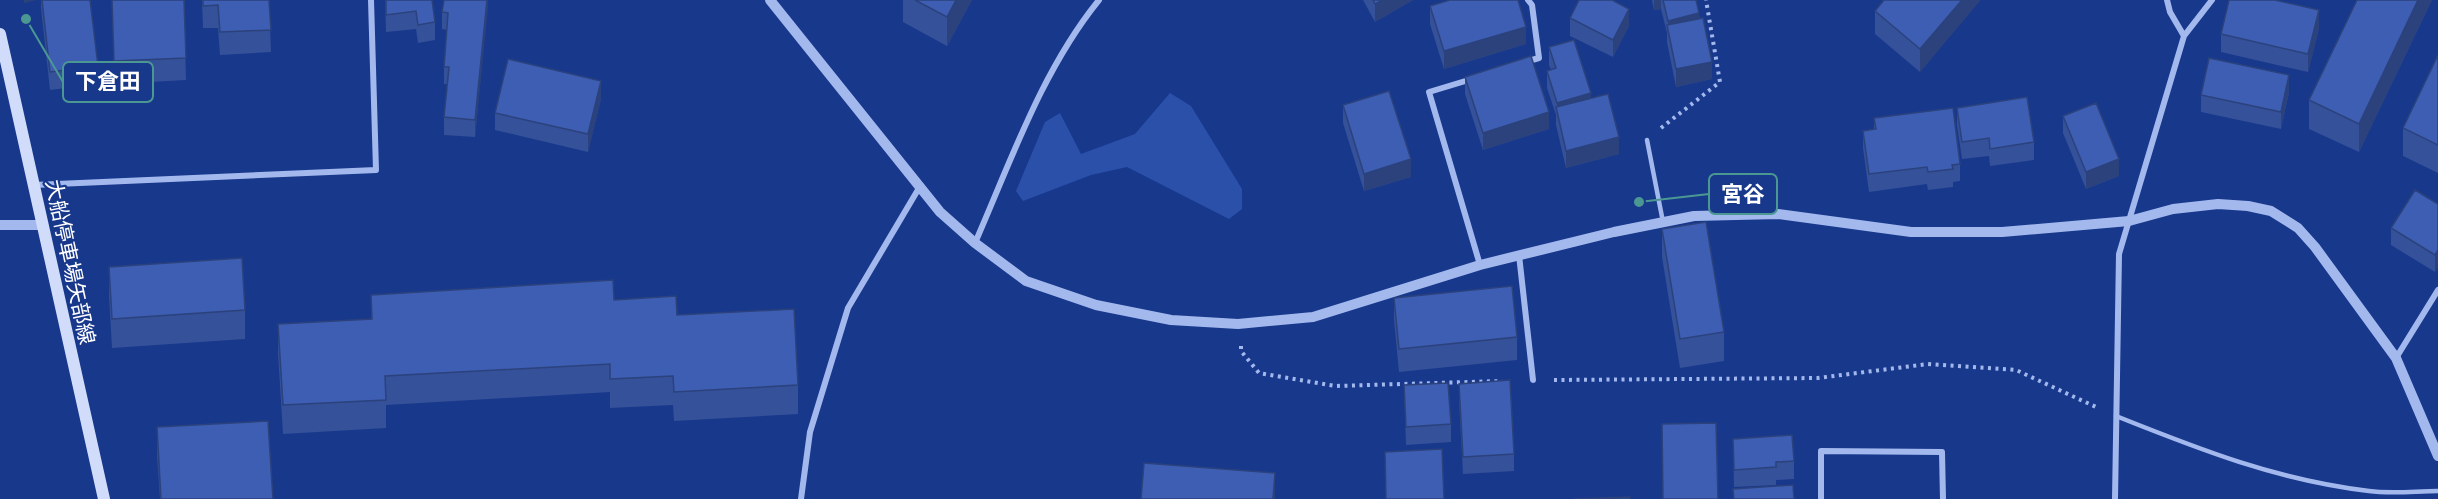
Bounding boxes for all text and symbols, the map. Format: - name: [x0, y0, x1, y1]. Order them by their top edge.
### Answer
- callout: 下倉田: [63, 62, 153, 102]
- text: 下倉田: [75, 65, 141, 97]
- callout: 宮谷: [1709, 174, 1777, 214]
- street label: 大船停車場矢部線: [38, 177, 102, 347]
- text: 宮谷: [1721, 178, 1765, 210]

